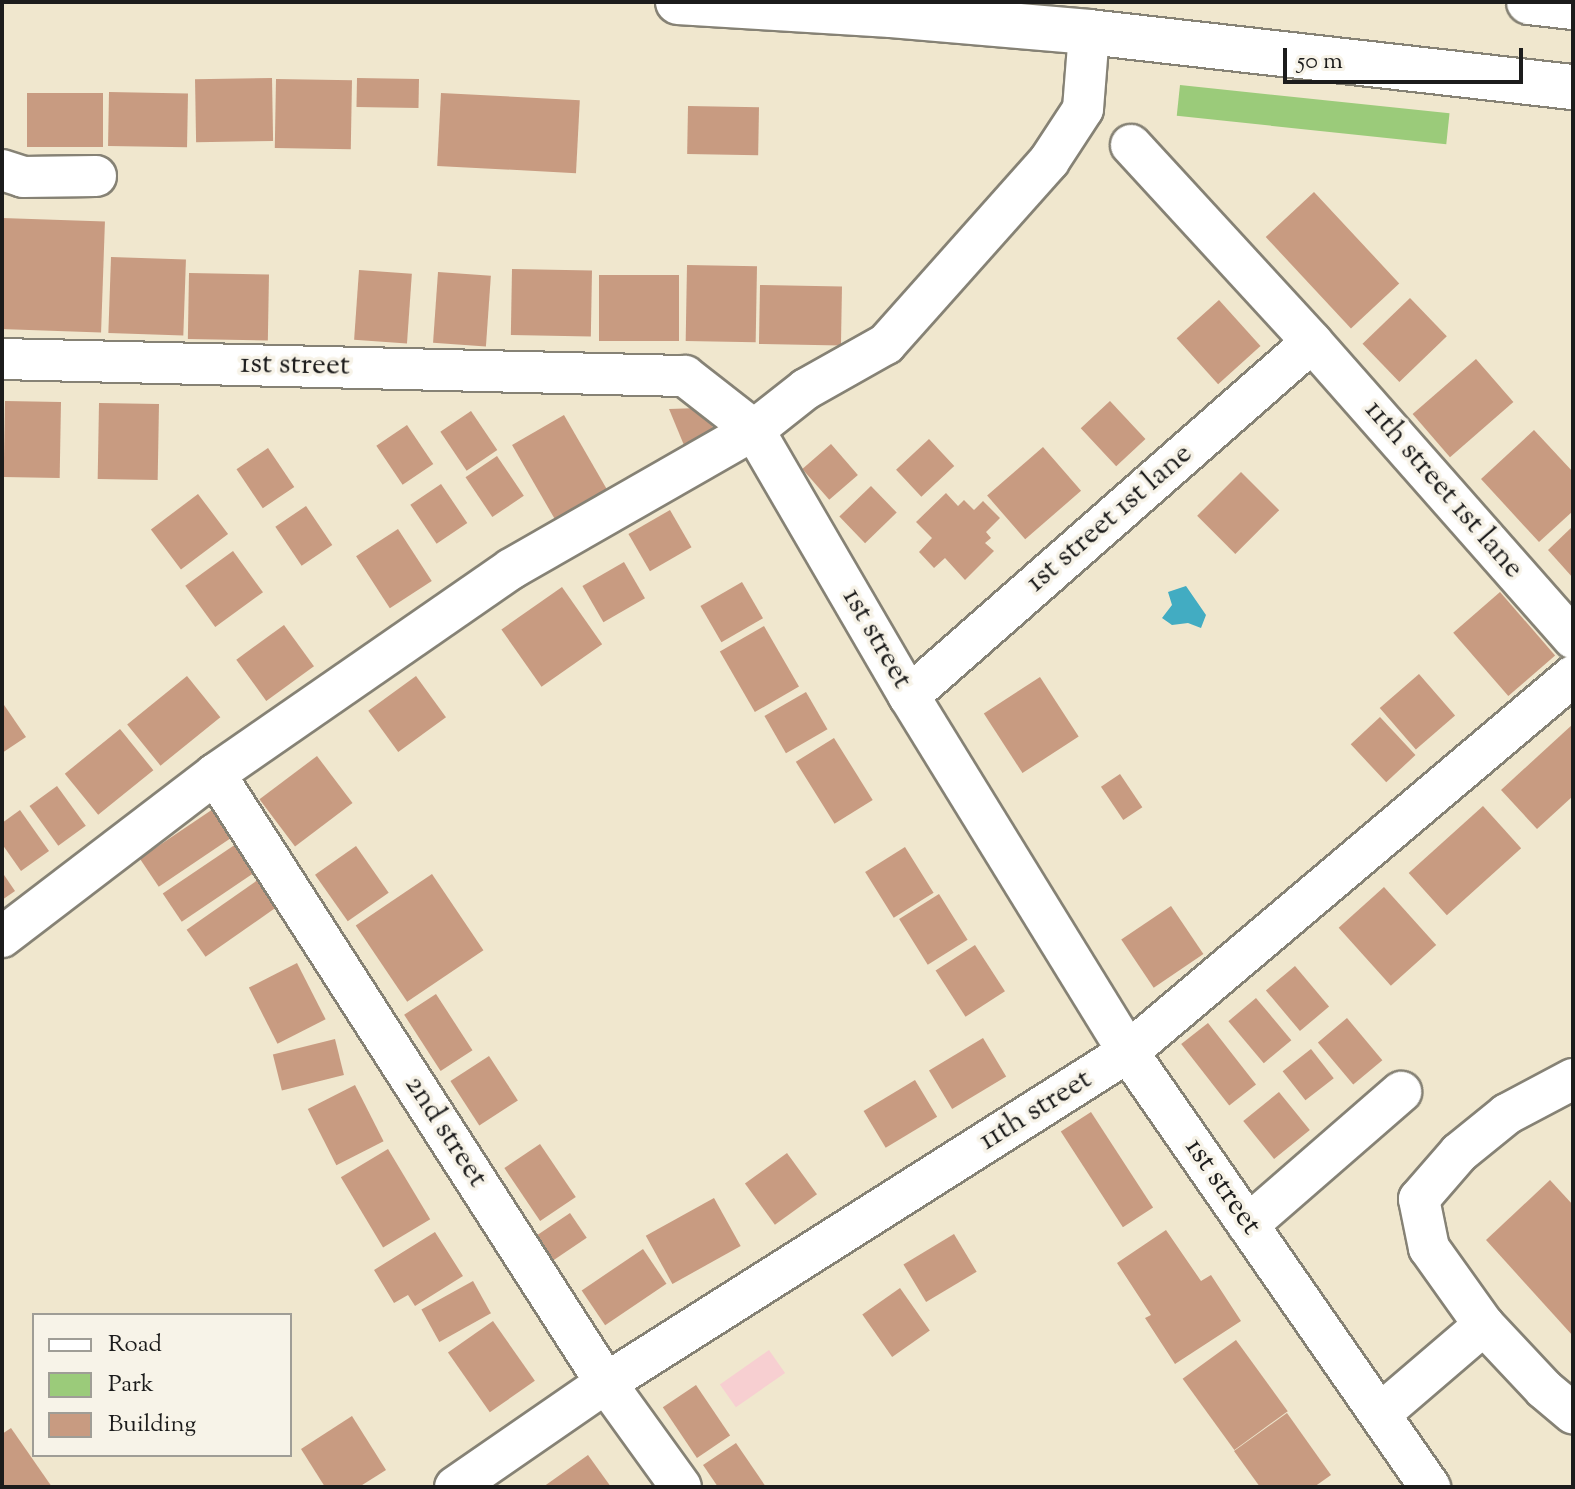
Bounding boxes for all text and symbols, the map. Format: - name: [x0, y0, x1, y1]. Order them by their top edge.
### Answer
- scale bar: [1287, 32, 1527, 82]
- text: 50 m: [1297, 45, 1343, 79]
- street label: 1st street: [240, 347, 350, 385]
- street label: 11th street 1st lane: [1356, 393, 1530, 587]
- street label: 1st street 1st lane: [1019, 437, 1201, 601]
- street label: 1st street: [833, 582, 919, 696]
- street label: 11th street: [973, 1062, 1099, 1160]
- street label: 2nd street: [396, 1069, 494, 1195]
- street label: 1st street: [1176, 1132, 1268, 1242]
- legend: [32, 1313, 292, 1457]
- text: Road: [108, 1328, 162, 1362]
- text: Park: [108, 1368, 154, 1402]
- text: Building: [108, 1408, 196, 1442]

